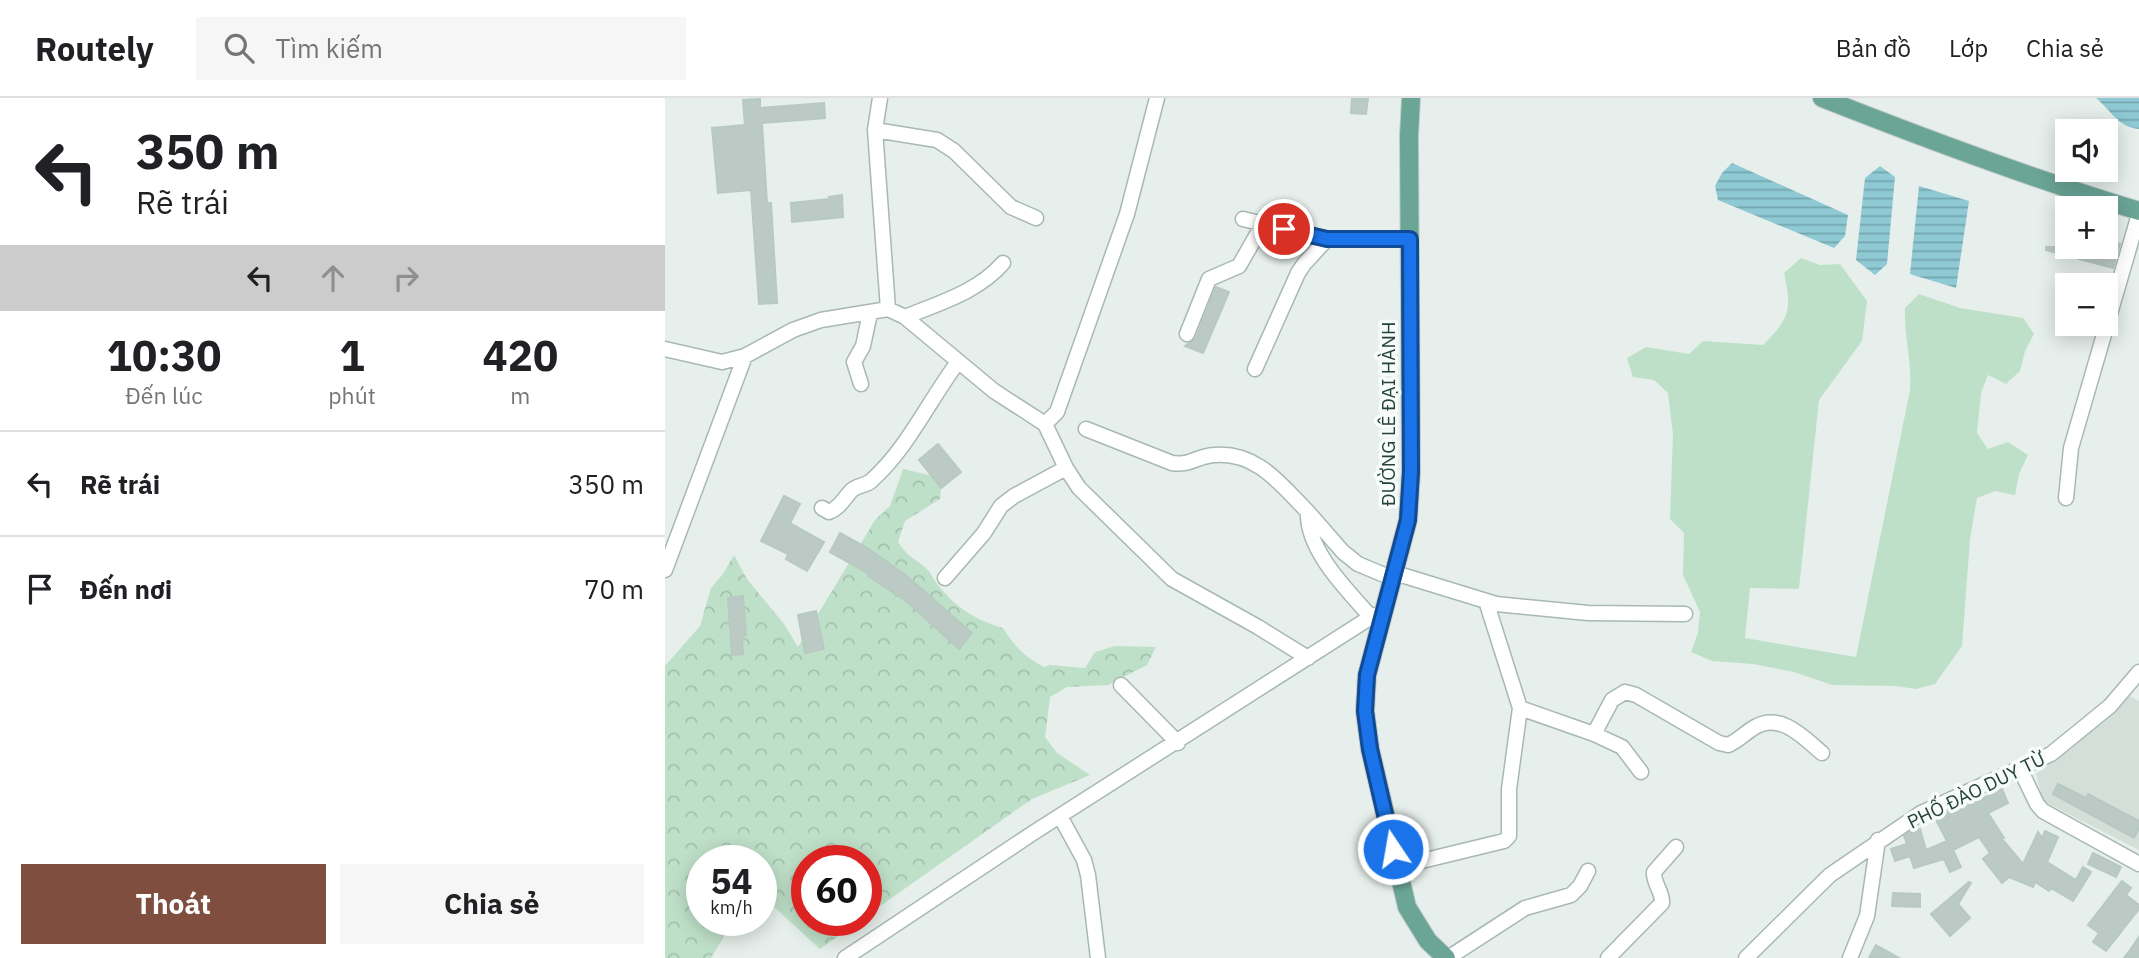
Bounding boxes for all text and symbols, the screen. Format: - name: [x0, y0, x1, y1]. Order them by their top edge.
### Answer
- search box: [196, 17, 686, 80]
- text: Routely: [35, 27, 154, 70]
- icon: search: [220, 29, 258, 67]
- text: Tìm kiếm: [276, 31, 383, 65]
- text: Bản đồ: [1836, 32, 1911, 64]
- text: Lớp: [1949, 32, 1988, 64]
- text: Chia sẻ: [2026, 32, 2104, 64]
- text: 350 m: [136, 119, 280, 182]
- map controls: [2055, 119, 2118, 336]
- button: sound: [2055, 119, 2118, 182]
- icon: left: [21, 126, 112, 217]
- text: Rẽ trái: [136, 181, 229, 223]
- button: +: [2055, 196, 2118, 259]
- pin: [1254, 199, 1314, 259]
- icon: arrive: [1265, 210, 1303, 248]
- icon: left: [241, 259, 279, 297]
- icon: ahead: [314, 259, 352, 297]
- icon: right: [387, 259, 425, 297]
- button: −: [2055, 273, 2118, 336]
- street label: ĐƯỜNG LÊ ĐẠI HÀNH: [1376, 322, 1400, 506]
- text: 10:30: [107, 328, 221, 383]
- text: 1: [339, 328, 365, 383]
- text: 420: [483, 328, 558, 383]
- text: Đến lúc: [125, 380, 203, 410]
- text: phút: [328, 380, 376, 410]
- text: m: [510, 380, 530, 410]
- icon: left: [21, 465, 59, 503]
- text: Rẽ trái: [80, 467, 160, 501]
- text: 350 m: [568, 467, 644, 501]
- icon: arrive: [21, 570, 59, 608]
- text: Đến nơi: [80, 572, 172, 606]
- text: 70 m: [584, 572, 644, 606]
- street label: PHỐ ĐÀO DUY TỪ: [1902, 744, 2049, 834]
- position arrow: [1356, 812, 1430, 886]
- speed limit sign: 60: [791, 845, 882, 936]
- text: 54: [710, 858, 753, 904]
- button: Thoát: [21, 864, 326, 944]
- button: Chia sẻ: [340, 864, 644, 944]
- text: km/h: [710, 896, 753, 919]

